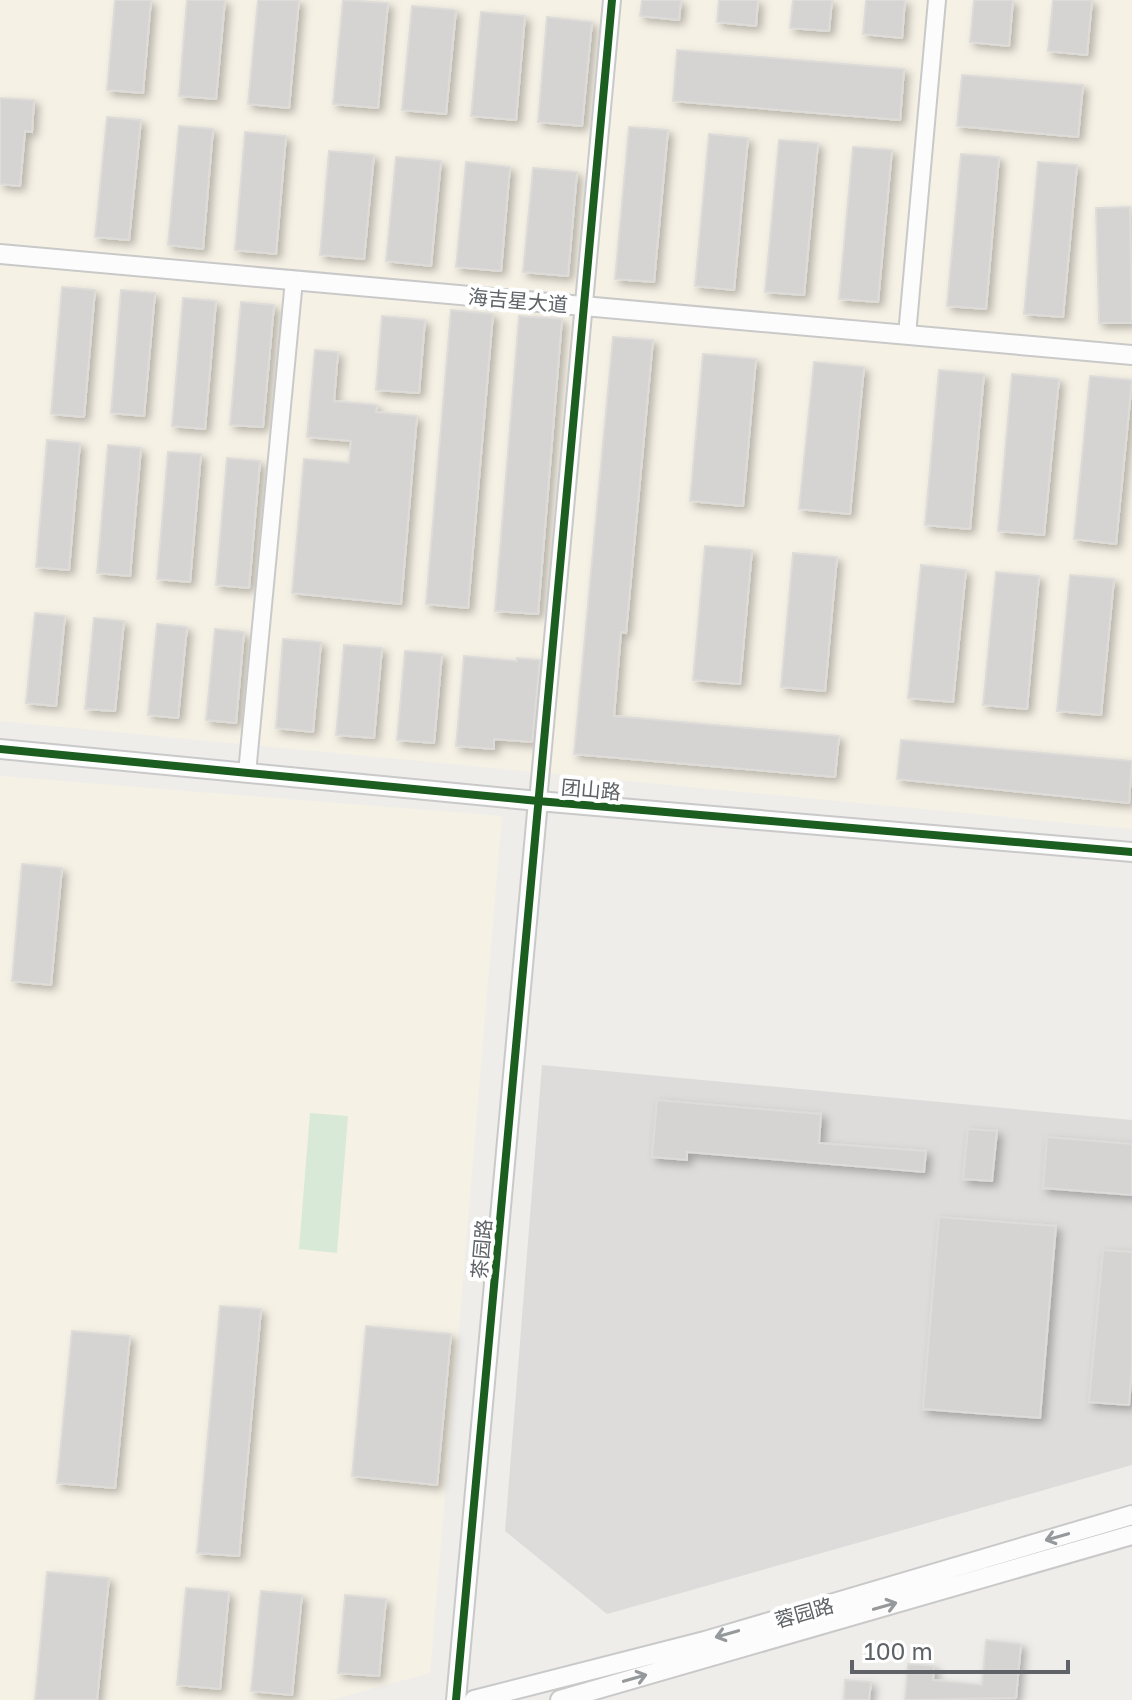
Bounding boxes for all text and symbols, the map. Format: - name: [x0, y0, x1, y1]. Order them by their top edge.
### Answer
- street label: 海吉星大道: [467, 284, 569, 316]
- street label: 团山路: [560, 774, 622, 804]
- street label: 茶园路: [466, 1218, 496, 1280]
- one-way arrow: [1045, 1531, 1071, 1546]
- street label: 蓉园路: [772, 1592, 836, 1632]
- one-way arrow: [871, 1598, 897, 1613]
- scale bar: [852, 1624, 1068, 1674]
- one-way arrow: [715, 1628, 740, 1642]
- text: 100 m: [864, 1636, 933, 1665]
- one-way arrow: [622, 1670, 647, 1685]

